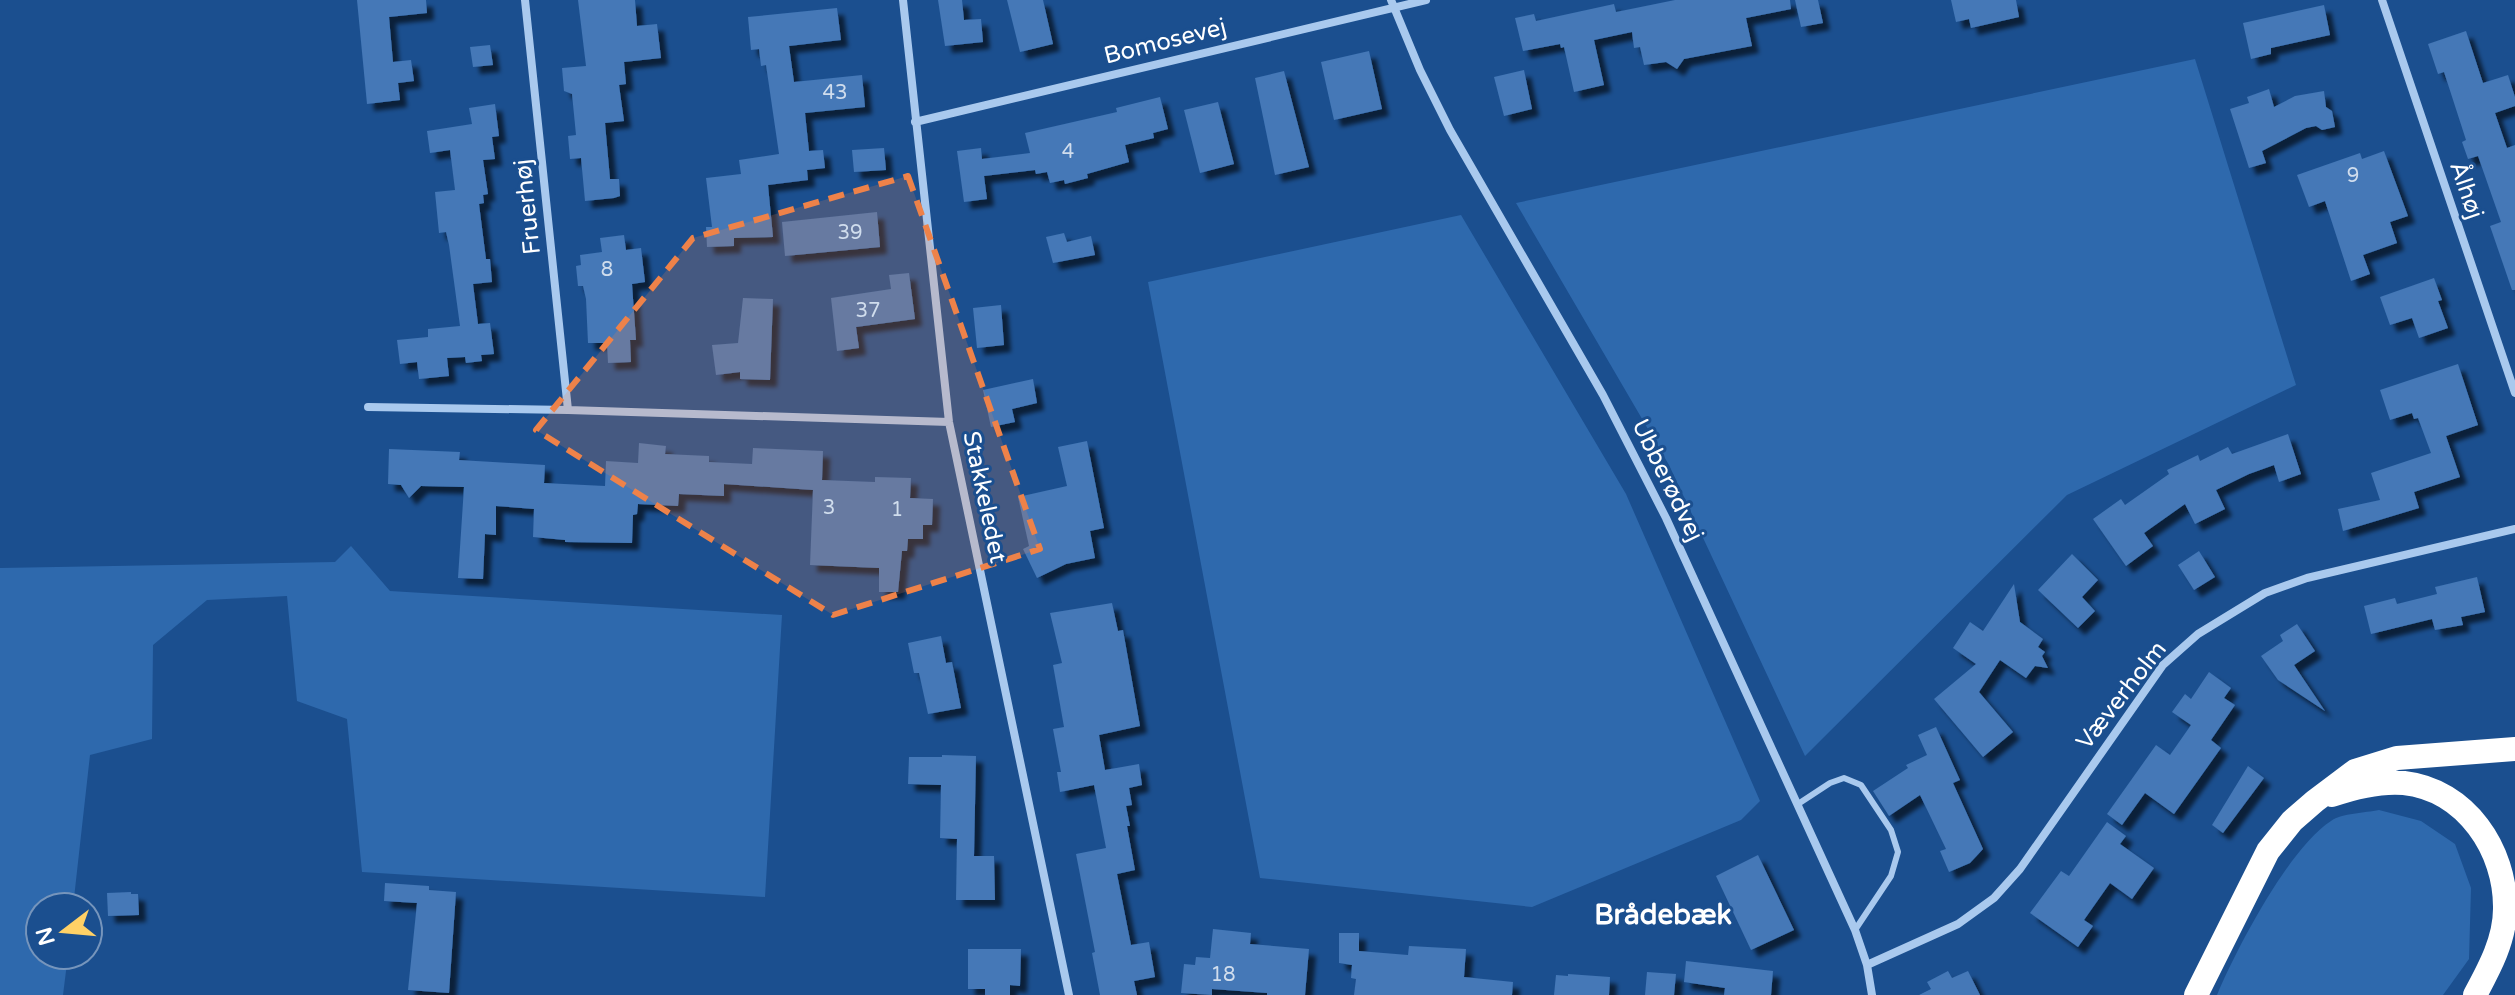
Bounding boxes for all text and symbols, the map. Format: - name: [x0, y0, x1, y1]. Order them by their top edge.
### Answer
- street label: Bomosevej: [1101, 12, 1229, 71]
- house number: 43: [822, 81, 848, 105]
- house number: 4: [1062, 140, 1074, 164]
- street label: Ålhøj: [2443, 157, 2491, 223]
- street label: Fruerhøj: [508, 158, 547, 256]
- house number: 9: [2347, 164, 2359, 188]
- house number: 39: [837, 221, 863, 245]
- house number: 8: [601, 258, 613, 282]
- house number: 37: [855, 299, 881, 323]
- street label: Ubberødvej: [1625, 414, 1710, 546]
- street label: Stakkeledet: [956, 429, 1013, 566]
- house number: 3: [823, 496, 835, 520]
- house number: 1: [891, 498, 903, 522]
- street label: Væverholm: [2070, 635, 2173, 755]
- north arrow: [24, 891, 104, 971]
- district label: Brådebæk: [1594, 898, 1732, 932]
- text: N: [31, 924, 61, 948]
- house number: 18: [1210, 963, 1236, 987]

